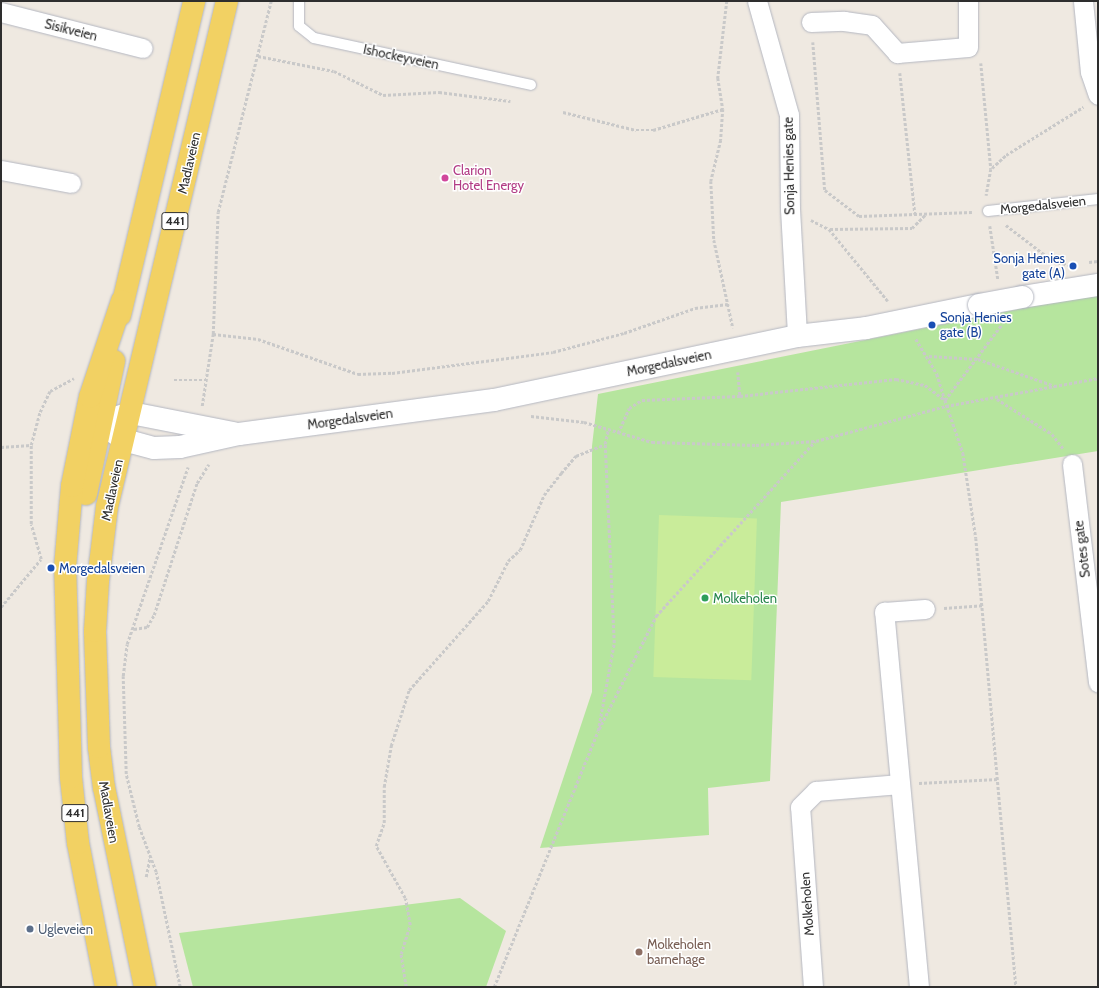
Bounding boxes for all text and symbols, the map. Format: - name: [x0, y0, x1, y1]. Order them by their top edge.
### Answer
- street label: Sisikveien: [43, 16, 99, 44]
- street label: Ishockeyveien: [362, 41, 440, 73]
- street label: Sonja Henies gate: [780, 117, 798, 215]
- street label: Madlaveien: [174, 131, 204, 195]
- place label: Clarion Hotel Energy: [453, 163, 524, 194]
- marker: Clarion Hotel Energy: [440, 173, 450, 183]
- street label: Morgedalsveien: [999, 193, 1087, 217]
- road number: 441: [161, 211, 189, 231]
- place label: Sonja Henies gate (A): [993, 251, 1065, 282]
- marker: Sonja Henies gate (A): [1068, 261, 1078, 271]
- place label: Sonja Henies gate (B): [940, 310, 1012, 341]
- marker: Sonja Henies gate (B): [927, 320, 937, 330]
- street label: Morgedalsveien: [625, 346, 713, 380]
- street label: Morgedalsveien: [306, 405, 394, 433]
- street label: Madlaveien: [98, 458, 126, 522]
- street label: Sotes gate: [1071, 520, 1093, 578]
- place label: Morgedalsveien: [59, 560, 145, 576]
- marker: Morgedalsveien: [46, 563, 56, 573]
- place label: Molkeholen: [713, 590, 777, 606]
- marker: Molkeholen: [700, 593, 710, 603]
- street label: Madlaveien: [96, 780, 122, 844]
- road number: 441: [61, 803, 89, 823]
- street label: Molkeholen: [797, 872, 817, 936]
- place label: Ugleveien: [38, 921, 93, 937]
- marker: Ugleveien: [25, 924, 35, 934]
- place label: Molkeholen barnehage: [647, 937, 711, 968]
- marker: Molkeholen barnehage: [634, 947, 644, 957]

